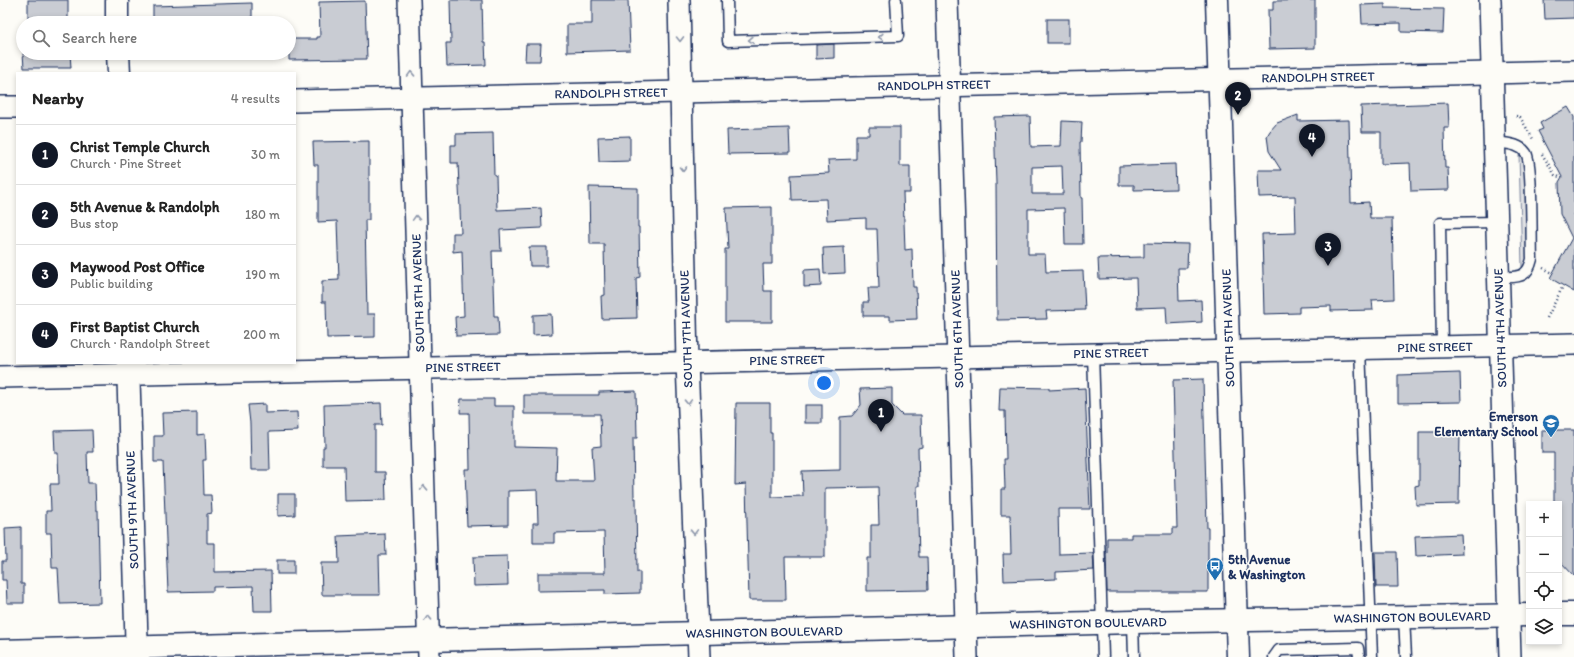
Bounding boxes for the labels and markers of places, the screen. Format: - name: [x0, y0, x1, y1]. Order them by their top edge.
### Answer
- pin: 2: [1225, 82, 1251, 115]
- pin: 4: [1299, 124, 1325, 157]
- pin: 3: [1315, 233, 1341, 266]
- pin: 1: [868, 399, 894, 432]
- place label: Emerson Elementary School: [1434, 409, 1539, 440]
- school or university icon: Emerson Elementary School: [1541, 413, 1561, 438]
- place label: 5th Avenue & Washington: [1228, 552, 1306, 583]
- bus stop icon: 5th Avenue & Washington: [1205, 556, 1225, 581]

